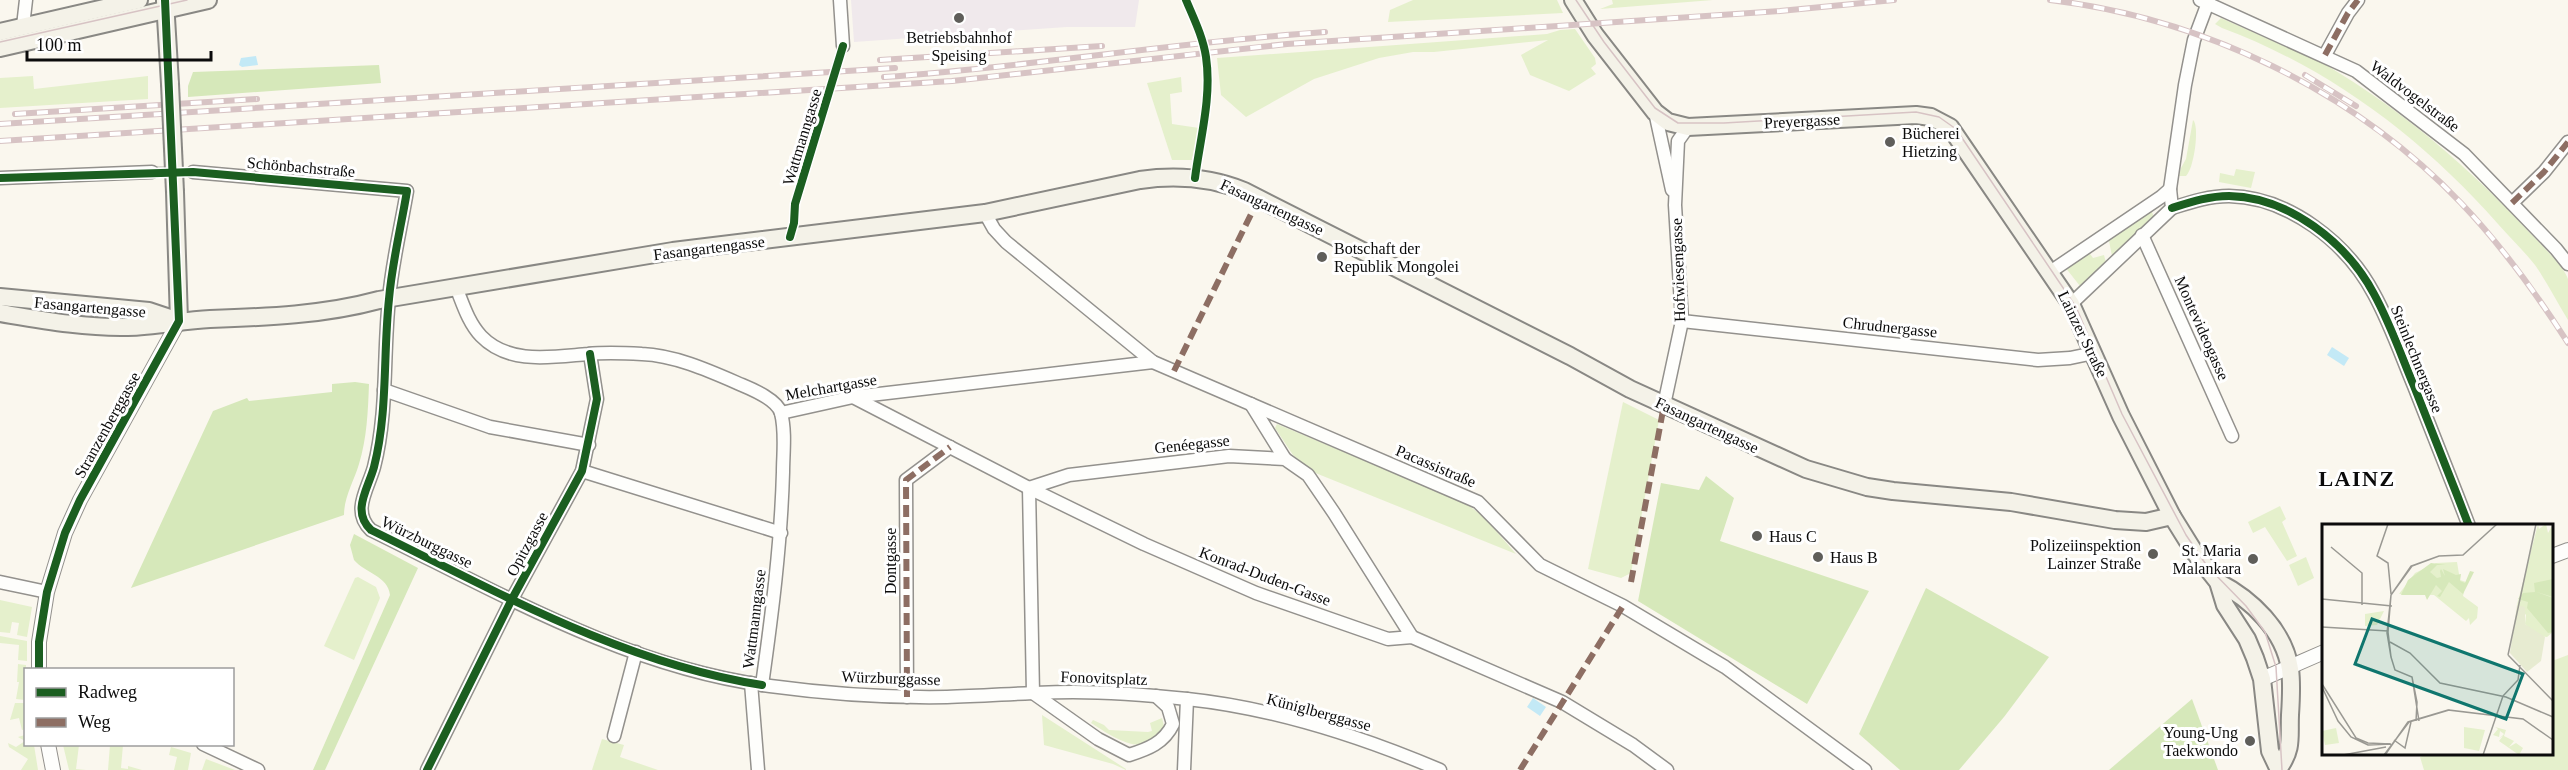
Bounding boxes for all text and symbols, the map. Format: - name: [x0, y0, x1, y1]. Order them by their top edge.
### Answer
- marker: Betriebsbahnhof Speising: [952, 11, 966, 25]
- scale bar: [27, 24, 212, 62]
- place label: Betriebsbahnhof Speising: [906, 29, 1013, 65]
- text: 100 m: [36, 35, 82, 55]
- street label: Waldvogelstraße: [2367, 57, 2463, 136]
- street label: Wattmanngasse: [779, 87, 826, 188]
- street label: Preyergasse: [1764, 111, 1841, 132]
- place label: Bücherei Hietzing: [1902, 125, 1960, 161]
- marker: Bücherei Hietzing: [1883, 135, 1897, 149]
- street label: Schönbachstraße: [246, 154, 356, 180]
- street label: Fasangartengasse: [1217, 176, 1326, 239]
- street label: Hofwiesengasse: [1668, 218, 1689, 322]
- street label: Fasangartengasse: [652, 233, 766, 264]
- place label: Botschaft der Republik Mongolei: [1334, 240, 1459, 276]
- marker: Botschaft der Republik Mongolei: [1315, 250, 1329, 264]
- street label: Montevideogasse: [2171, 273, 2233, 383]
- street label: Lainzer Straße: [2055, 288, 2111, 380]
- street label: Fasangartengasse: [33, 294, 147, 321]
- street label: Steinlechnergasse: [2387, 303, 2446, 416]
- street label: Chrudnergasse: [1842, 314, 1938, 341]
- street label: Stranzenberggasse: [71, 369, 144, 482]
- street label: Melchartgasse: [784, 371, 878, 404]
- street label: Fasangartengasse: [1652, 394, 1761, 457]
- street label: Genéegasse: [1154, 432, 1231, 457]
- street label: Pacassistraße: [1393, 442, 1479, 490]
- district label: LAINZ: [2318, 466, 2396, 491]
- street label: Opitzgasse: [503, 509, 552, 579]
- street label: Würzburggasse: [378, 513, 475, 572]
- inset map: [2322, 524, 2553, 755]
- street label: Dontgasse: [882, 528, 900, 594]
- place label: Haus C: [1769, 528, 1817, 545]
- marker: Haus C: [1750, 529, 1764, 543]
- place label: Polizeiinspektion Lainzer Straße: [2030, 537, 2141, 572]
- place label: St. Maria Malankara: [2173, 542, 2241, 577]
- street label: Konrad-Duden-Gasse: [1197, 543, 1333, 609]
- marker: Polizeiinspektion Lainzer Straße: [2146, 547, 2160, 561]
- place label: Haus B: [1830, 549, 1878, 566]
- marker: Haus B: [1811, 550, 1825, 564]
- marker: St. Maria Malankara: [2246, 552, 2260, 566]
- street label: Wattmanngasse: [739, 568, 770, 670]
- legend: [24, 668, 234, 746]
- street label: Würzburggasse: [841, 668, 941, 689]
- street label: Fonovitsplatz: [1060, 668, 1148, 689]
- text: Radweg: [78, 682, 137, 702]
- street label: Küniglberggasse: [1265, 690, 1373, 735]
- text: Weg: [78, 712, 111, 732]
- place label: Young-Ung Taekwondo: [2163, 724, 2238, 759]
- marker: Young-Ung Taekwondo: [2243, 734, 2257, 748]

